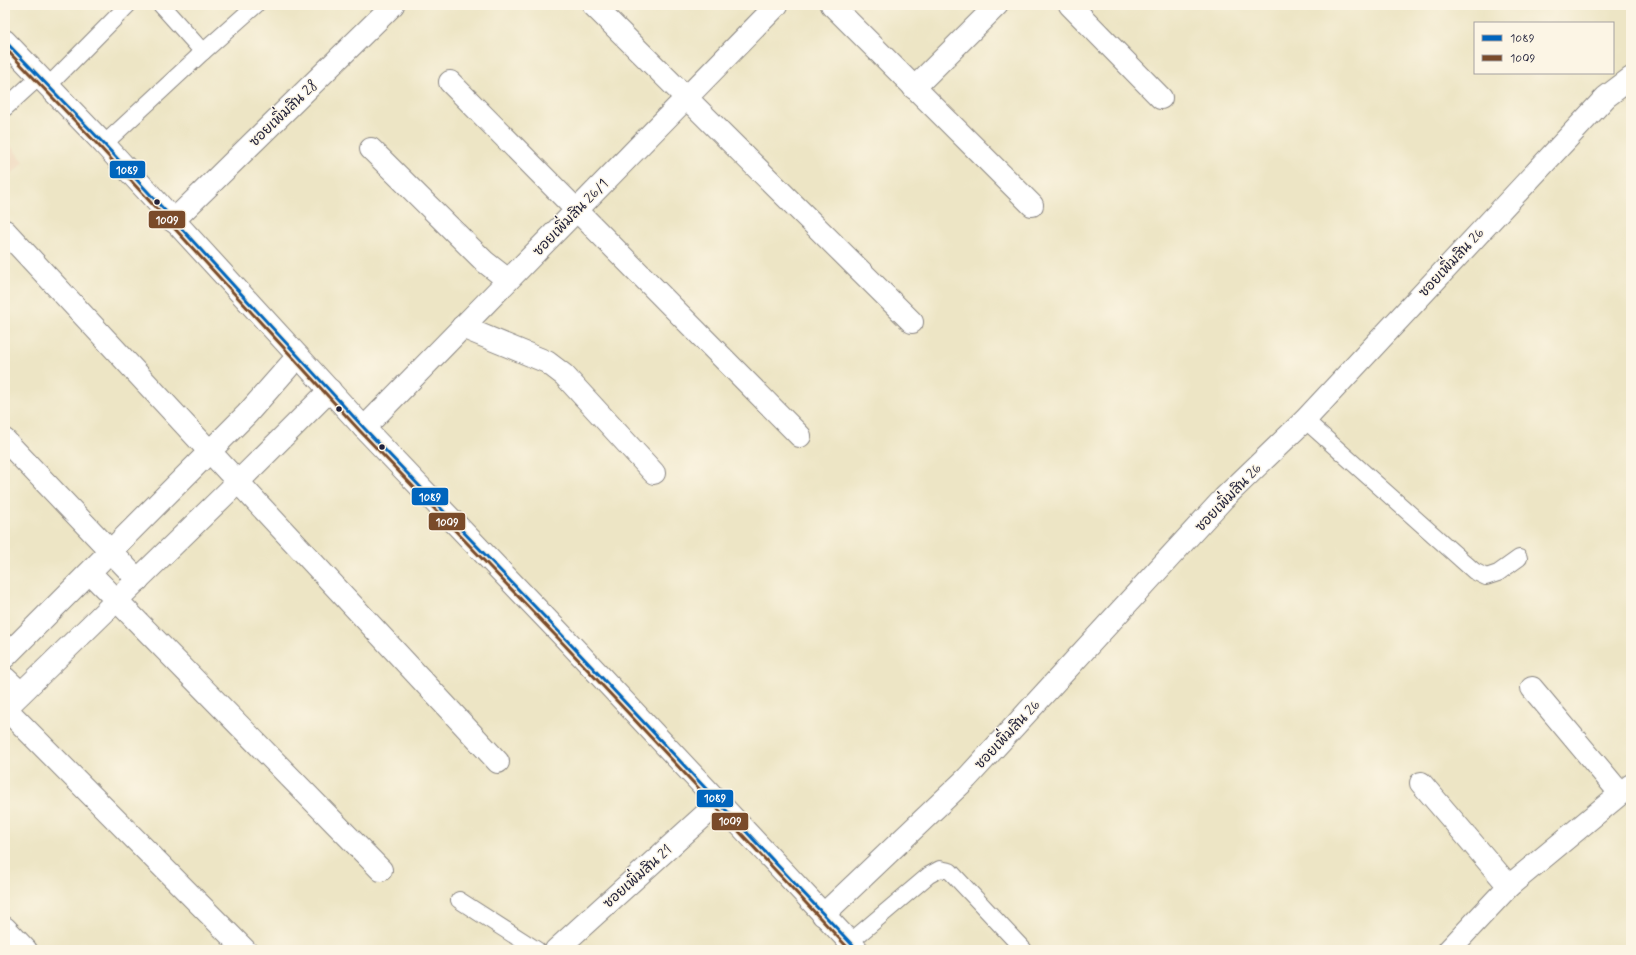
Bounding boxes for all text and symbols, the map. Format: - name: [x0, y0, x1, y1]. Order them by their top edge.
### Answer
- legend: [1474, 22, 1614, 74]
- text: 1089: [1510, 31, 1535, 47]
- text: 1009: [1510, 51, 1535, 67]
- street label: ซอยเพิ่มสิน 28: [243, 73, 322, 151]
- line badge: 1089: [109, 160, 146, 179]
- text: 1089: [116, 164, 139, 178]
- street label: ซอยเพิ่มสิน 26/1: [526, 172, 612, 260]
- unlabelled marker: [152, 197, 162, 207]
- line badge: 1009: [148, 210, 186, 229]
- text: 1009: [155, 214, 179, 228]
- street label: ซอยเพิ่มสิน 26: [1412, 221, 1489, 301]
- unlabelled marker: [334, 404, 344, 414]
- unlabelled marker: [377, 442, 387, 452]
- street label: ซอยเพิ่มสิน 26: [1188, 456, 1266, 536]
- line badge: 1089: [411, 487, 449, 506]
- text: 1089: [419, 491, 442, 505]
- line badge: 1009: [428, 512, 466, 531]
- text: 1009: [435, 516, 459, 530]
- street label: ซอยเพิ่มสิน 26: [968, 693, 1045, 773]
- line badge: 1089: [696, 789, 734, 808]
- text: 1089: [704, 792, 727, 806]
- line badge: 1009: [711, 812, 749, 831]
- text: 1009: [718, 815, 742, 829]
- street label: ซอยเพิ่มสิน 21: [597, 838, 676, 912]

